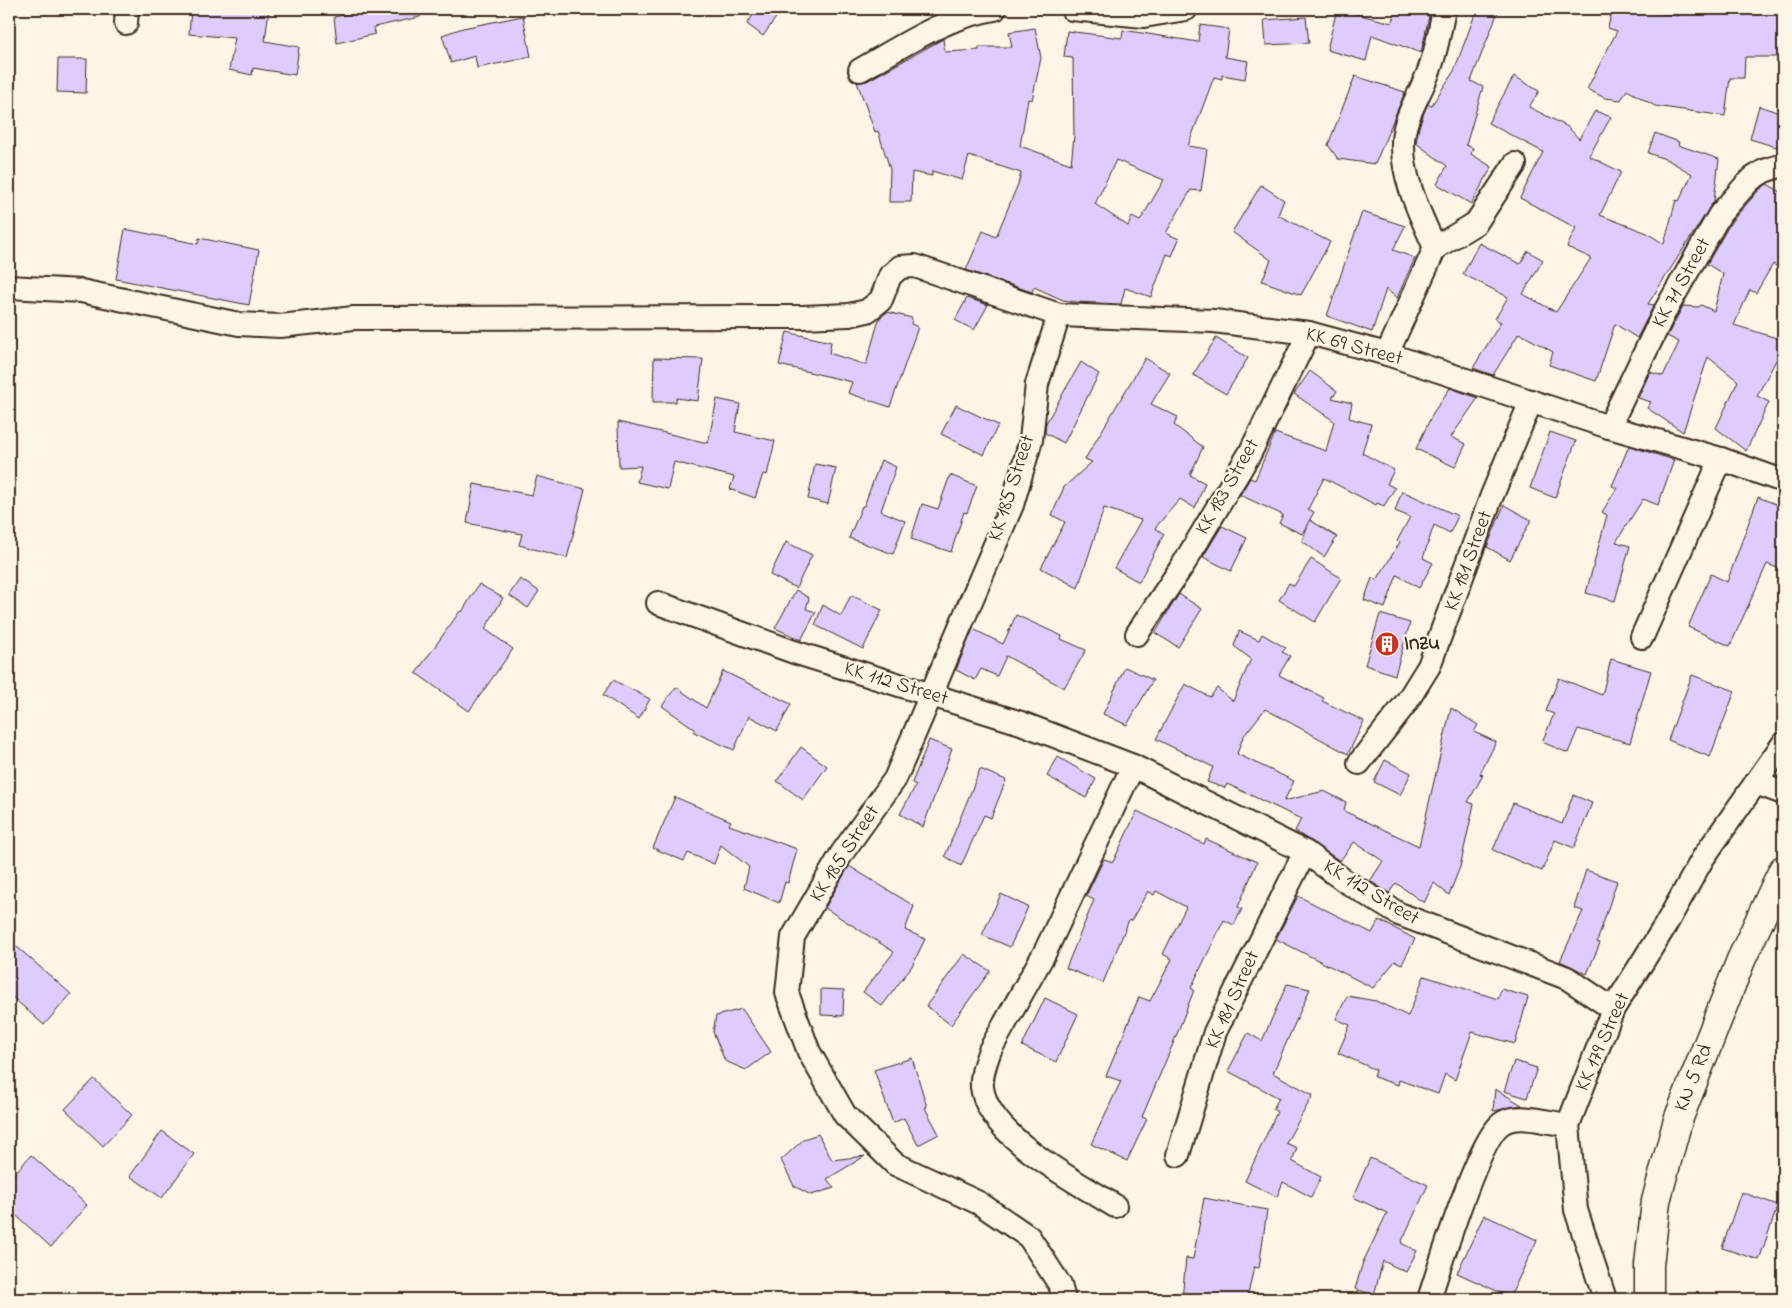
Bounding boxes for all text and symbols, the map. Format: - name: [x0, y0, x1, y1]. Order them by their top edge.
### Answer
- street label: KK 71 Street: [1645, 232, 1719, 334]
- street label: KK 69 Street: [1302, 320, 1406, 374]
- street label: KK 185 Street: [981, 431, 1043, 545]
- street label: KK 183 Street: [1188, 433, 1268, 541]
- street label: KK 181 Street: [1437, 507, 1501, 615]
- place label: Inzu: [1404, 629, 1440, 659]
- building icon: Inzu: [1374, 631, 1400, 657]
- street label: KK 112 Street: [840, 654, 952, 714]
- street label: KK 185 Street: [802, 800, 888, 908]
- street label: KK 112 Street: [1317, 852, 1425, 934]
- street label: KK 181 Street: [1198, 946, 1268, 1054]
- street label: KK 179 Street: [1568, 988, 1638, 1096]
- street label: KN 5 Rd: [1667, 1040, 1721, 1116]

